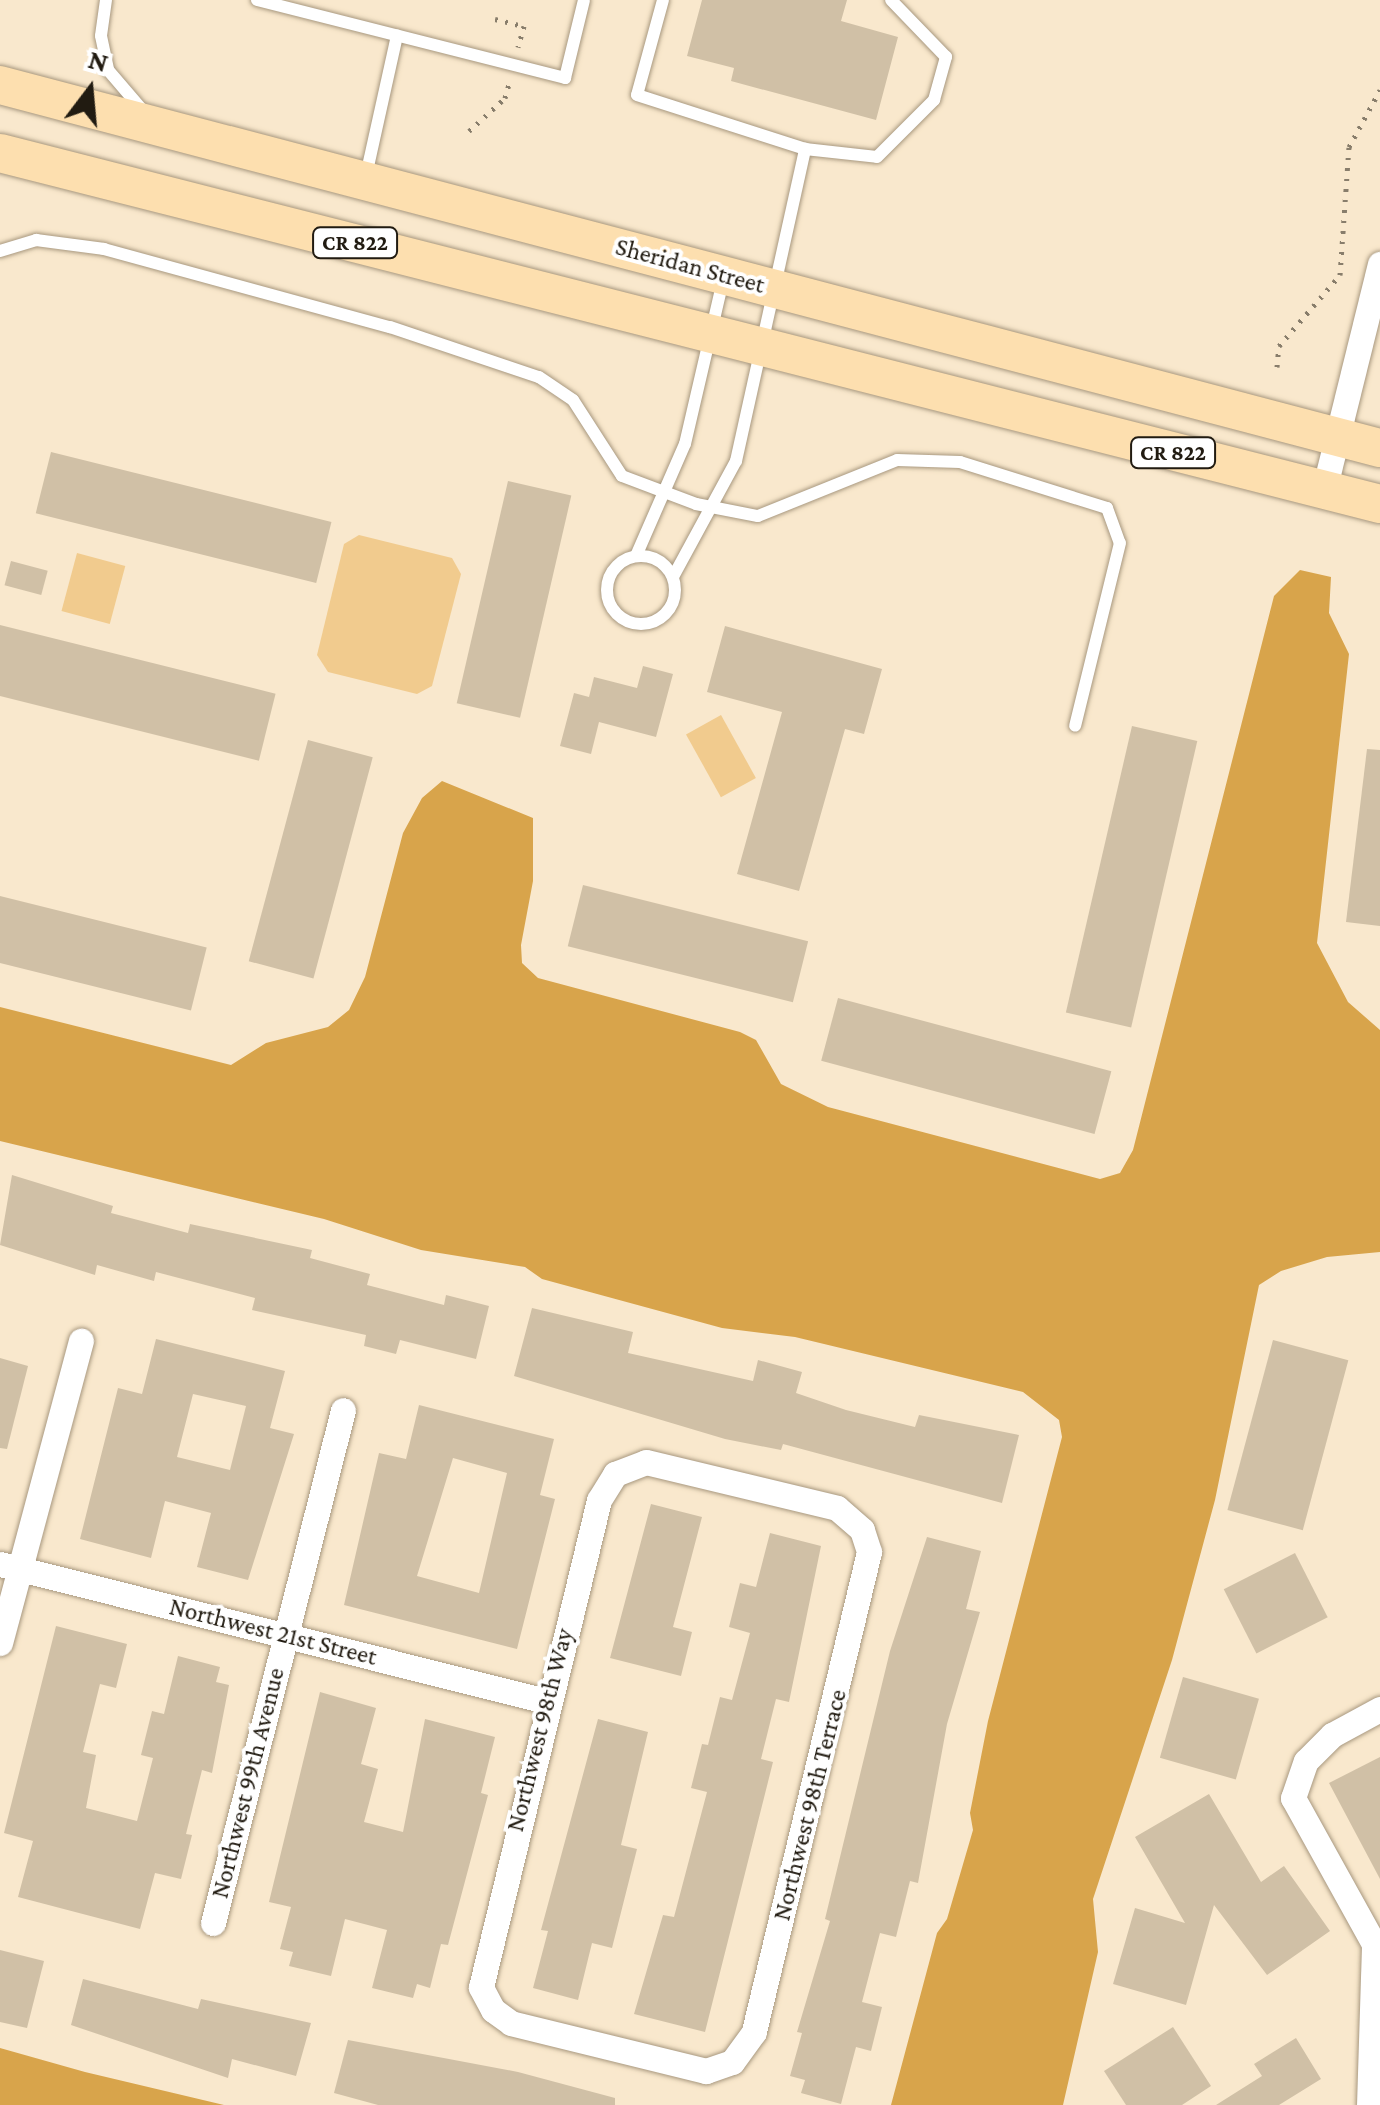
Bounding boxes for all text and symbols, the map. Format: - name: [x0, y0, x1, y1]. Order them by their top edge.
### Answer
- north arrow: [40, 40, 140, 140]
- text: N: [85, 43, 112, 78]
- road number: CR 822: [310, 226, 400, 260]
- street label: Sheridan Street: [612, 232, 768, 300]
- road number: CR 822: [1128, 436, 1218, 470]
- street label: Northwest 21st Street: [166, 1592, 380, 1672]
- street label: Northwest 98th Way: [500, 1625, 580, 1835]
- street label: Northwest 99th Avenue: [205, 1665, 291, 1901]
- street label: Northwest 98th Terrace: [767, 1686, 853, 1924]

